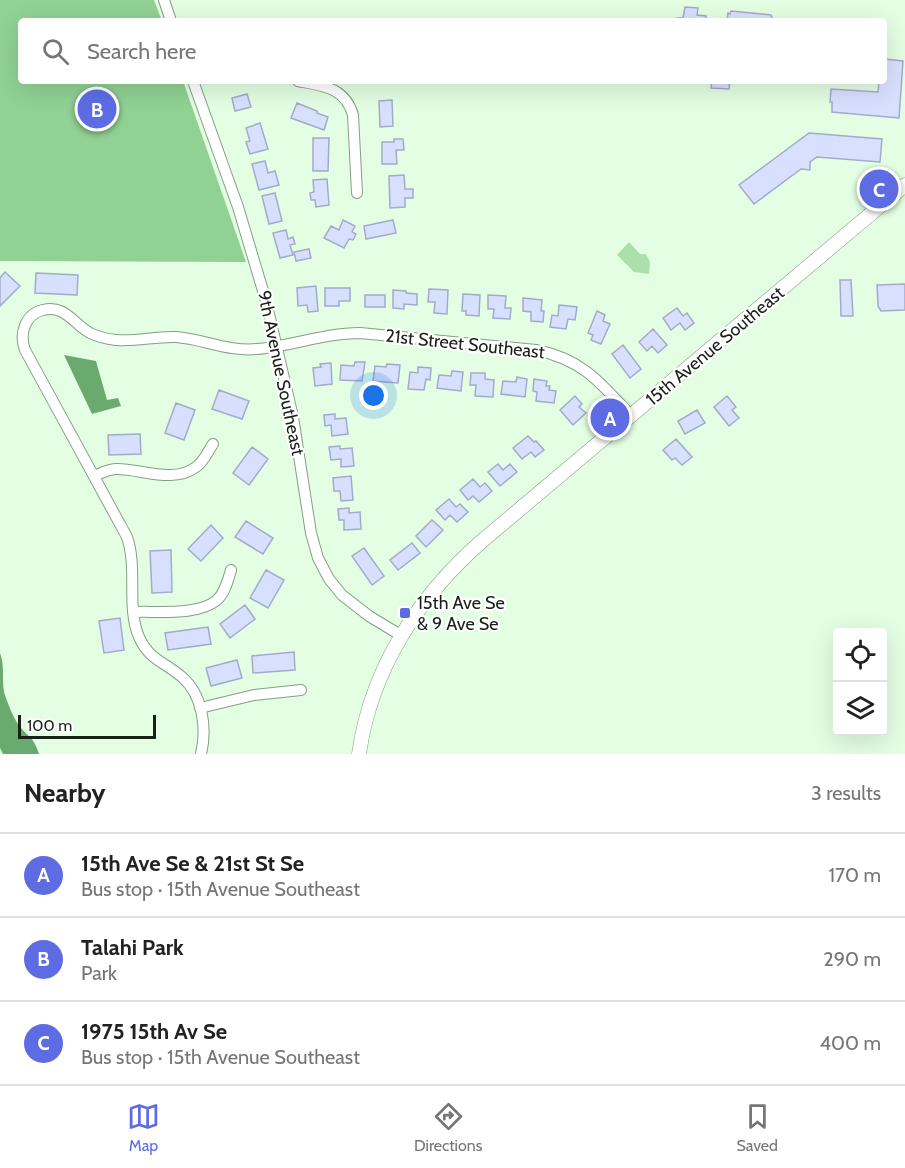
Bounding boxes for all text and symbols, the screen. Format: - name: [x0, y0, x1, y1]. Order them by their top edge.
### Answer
- search box: [18, 18, 887, 84]
- icon: search: [39, 35, 72, 68]
- text: Search here: [87, 38, 196, 65]
- pin: B: [78, 86, 116, 132]
- pin: C: [860, 166, 898, 212]
- street label: 15th Avenue Southeast: [641, 282, 789, 410]
- street label: 9th Avenue Southeast: [253, 288, 309, 458]
- street label: 21st Street Southeast: [384, 325, 546, 363]
- your location: [359, 381, 388, 410]
- pin: A: [590, 396, 630, 440]
- place label: 15th Ave Se & 9 Ave Se: [417, 592, 505, 635]
- marker: 15th Ave Se & 9 Ave Se: [398, 606, 412, 620]
- map controls: [833, 628, 887, 736]
- button: locate: [833, 628, 887, 682]
- button: layers: [833, 682, 887, 736]
- scale bar: [18, 712, 156, 740]
- text: 100 m: [27, 716, 72, 735]
- text: Nearby: [24, 777, 105, 809]
- text: 3 results: [811, 781, 881, 805]
- text: 15th Ave Se & 21st St Se: [81, 850, 304, 877]
- text: A: [37, 863, 50, 887]
- text: 170 m: [829, 863, 881, 887]
- text: Bus stop · 15th Avenue Southeast: [81, 877, 360, 901]
- text: Talahi Park: [81, 934, 184, 961]
- text: B: [37, 947, 50, 971]
- text: 290 m: [823, 947, 881, 971]
- text: Park: [81, 961, 117, 985]
- text: 1975 15th Av Se: [81, 1018, 227, 1045]
- text: C: [37, 1031, 50, 1055]
- text: 400 m: [819, 1031, 881, 1055]
- text: Bus stop · 15th Avenue Southeast: [81, 1045, 360, 1069]
- tab: Map: [127, 1100, 160, 1155]
- tab: Directions: [414, 1100, 482, 1155]
- tab: Saved: [736, 1100, 778, 1155]

